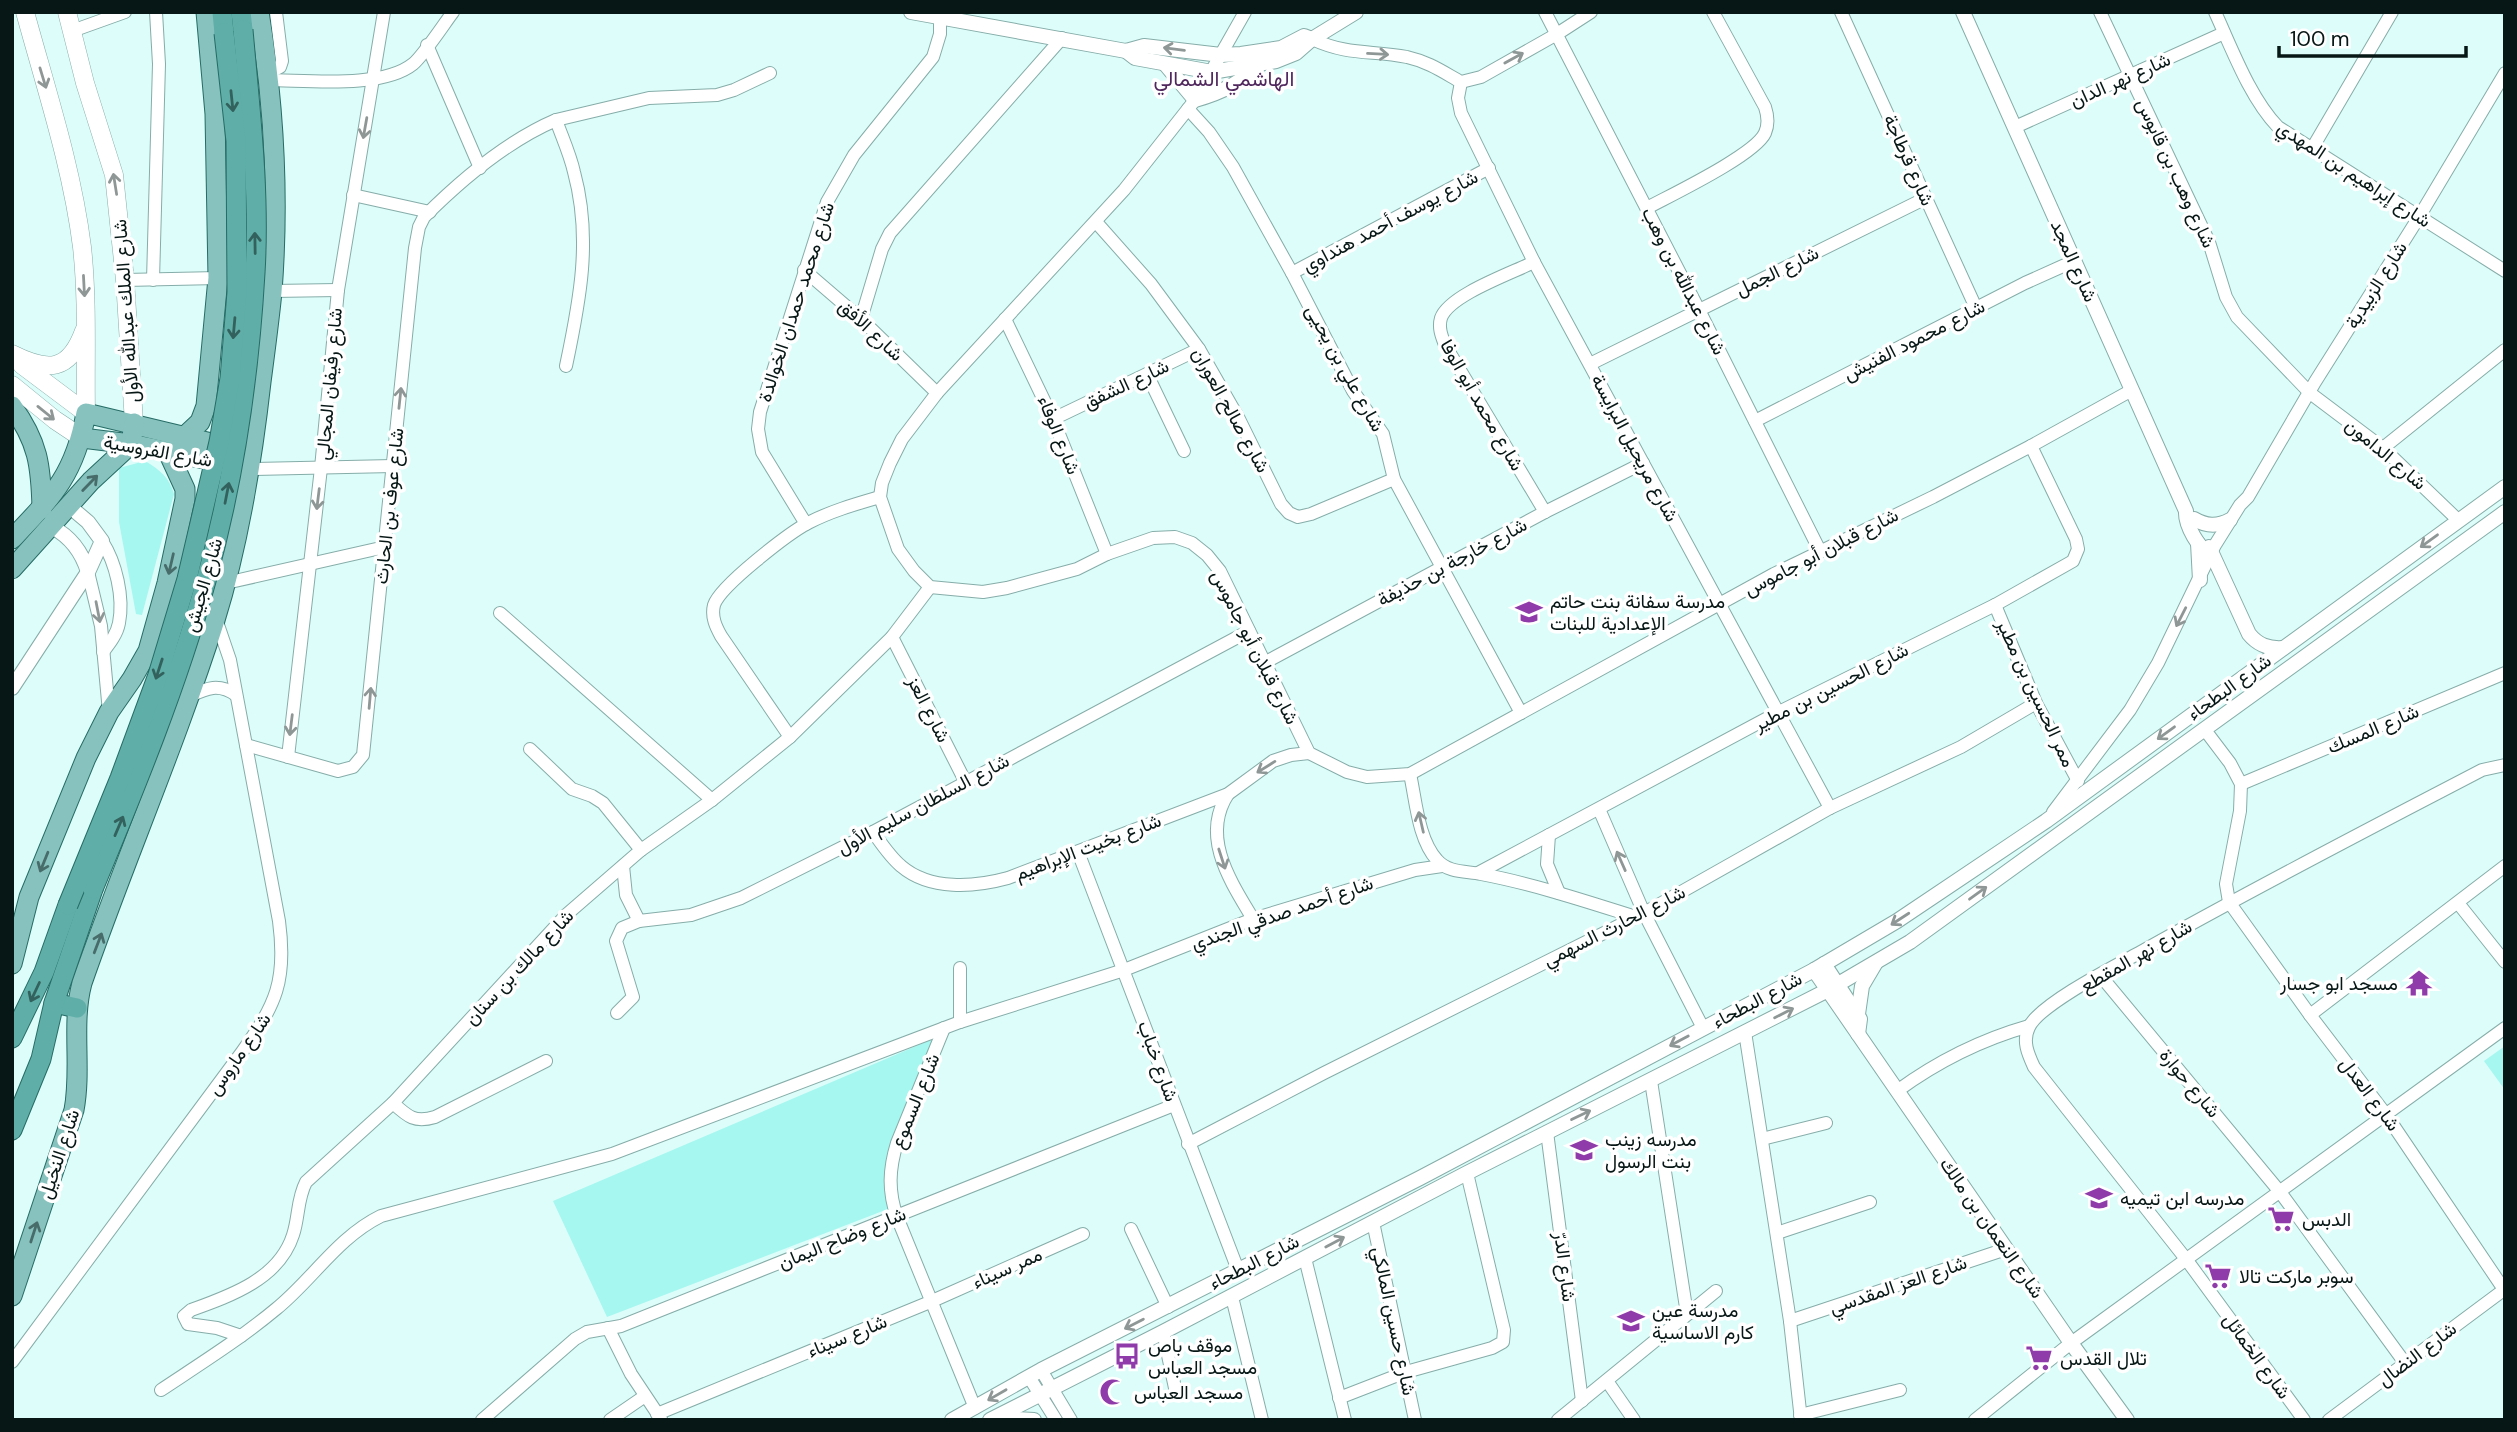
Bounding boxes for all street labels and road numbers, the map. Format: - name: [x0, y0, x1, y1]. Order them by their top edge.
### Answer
- street label: شارع نهر الدان: [2066, 47, 2174, 113]
- street label: شارع وهب بن قابوس: [2130, 94, 2222, 252]
- street label: شارع قرطاجة: [1878, 110, 1940, 210]
- street label: شارع إبراهيم بن المهدي: [2270, 115, 2436, 236]
- street label: شارع يوسف أحمد هنداوي: [1298, 164, 1484, 281]
- street label: شارع محمد حمدان الخوالدة: [752, 199, 840, 405]
- street label: شارع عبدالله بن وهب: [1636, 203, 1732, 359]
- street label: شارع المجد: [2045, 216, 2103, 306]
- street label: شارع الملك عبدالله الأول: [107, 218, 145, 404]
- street label: شارع الزبيدية: [2339, 237, 2413, 333]
- street label: شارع الجمل: [1731, 240, 1823, 302]
- street label: شارع الأفق: [833, 293, 909, 367]
- street label: شارع محمود الفنيش: [1839, 293, 1989, 387]
- street label: شارع علي بن يحيى: [1297, 300, 1390, 437]
- street label: شارع رفيفان المجالي: [310, 307, 351, 462]
- street label: شارع محمد أبو الوفا: [1434, 335, 1530, 475]
- street label: شارع صالح العوران: [1185, 343, 1276, 478]
- street label: شارع الشفق: [1079, 353, 1173, 415]
- street label: شارع مريحيل البرايسة: [1586, 370, 1684, 526]
- street label: شارع الوفاء: [1032, 392, 1086, 478]
- street label: شارع الدامون: [2340, 413, 2432, 495]
- street label: شارع عوف بن الحارث: [368, 427, 410, 585]
- street label: شارع الفروسية: [102, 429, 214, 473]
- street label: شارع قبلان أبو جاموس: [1740, 502, 1902, 602]
- street label: شارع خارجة بن حذيفة: [1373, 512, 1531, 612]
- street label: شارع الجيش: [178, 535, 228, 635]
- street label: شارع قبلان أبو جاموس: [1205, 566, 1305, 728]
- street label: ممر الحسين بن مطير: [1990, 614, 2081, 771]
- street label: شارع الحسين بن مطير: [1748, 637, 1913, 737]
- street label: شارع البطحاء: [2182, 648, 2276, 726]
- street label: شارع العز: [901, 671, 956, 746]
- street label: شارع المسك: [2323, 698, 2423, 760]
- street label: شارع السلطان سليم الأول: [832, 748, 1014, 860]
- street label: شارع بخيت الإبراهيم: [1011, 808, 1165, 886]
- street label: شارع أحمد صدقي الجندي: [1188, 870, 1377, 959]
- street label: شارع الحارث السهمي: [1539, 879, 1691, 975]
- street label: شارع مالك بن سنان: [459, 904, 579, 1030]
- street label: شارع نهر المقطع: [2076, 914, 2197, 999]
- street label: شارع البطحاء: [1708, 966, 1806, 1034]
- street label: شارع ماروس: [201, 1008, 277, 1100]
- street label: شارع خباب: [1132, 1017, 1184, 1105]
- street label: شارع حوارة: [2154, 1043, 2226, 1123]
- street label: شارع السموع: [885, 1050, 945, 1152]
- street label: شارع العدل: [2334, 1052, 2406, 1136]
- street label: شارع النخيل: [33, 1106, 85, 1202]
- street label: شارع النعمان بن مالك: [1934, 1153, 2050, 1303]
- street label: شارع وضاح اليمان: [774, 1201, 910, 1275]
- street label: شارع البطحاء: [1205, 1229, 1303, 1295]
- street label: شارع الدرّ: [1548, 1230, 1582, 1303]
- street label: ممر سيناء: [968, 1241, 1046, 1295]
- street label: شارع حسين المالكي: [1363, 1244, 1422, 1398]
- street label: شارع العز المقدسي: [1826, 1250, 1971, 1323]
- street label: شارع الخمائل: [2217, 1308, 2297, 1404]
- street label: شارع سيناء: [803, 1309, 891, 1363]
- street label: شارع النضال: [2372, 1316, 2462, 1392]

